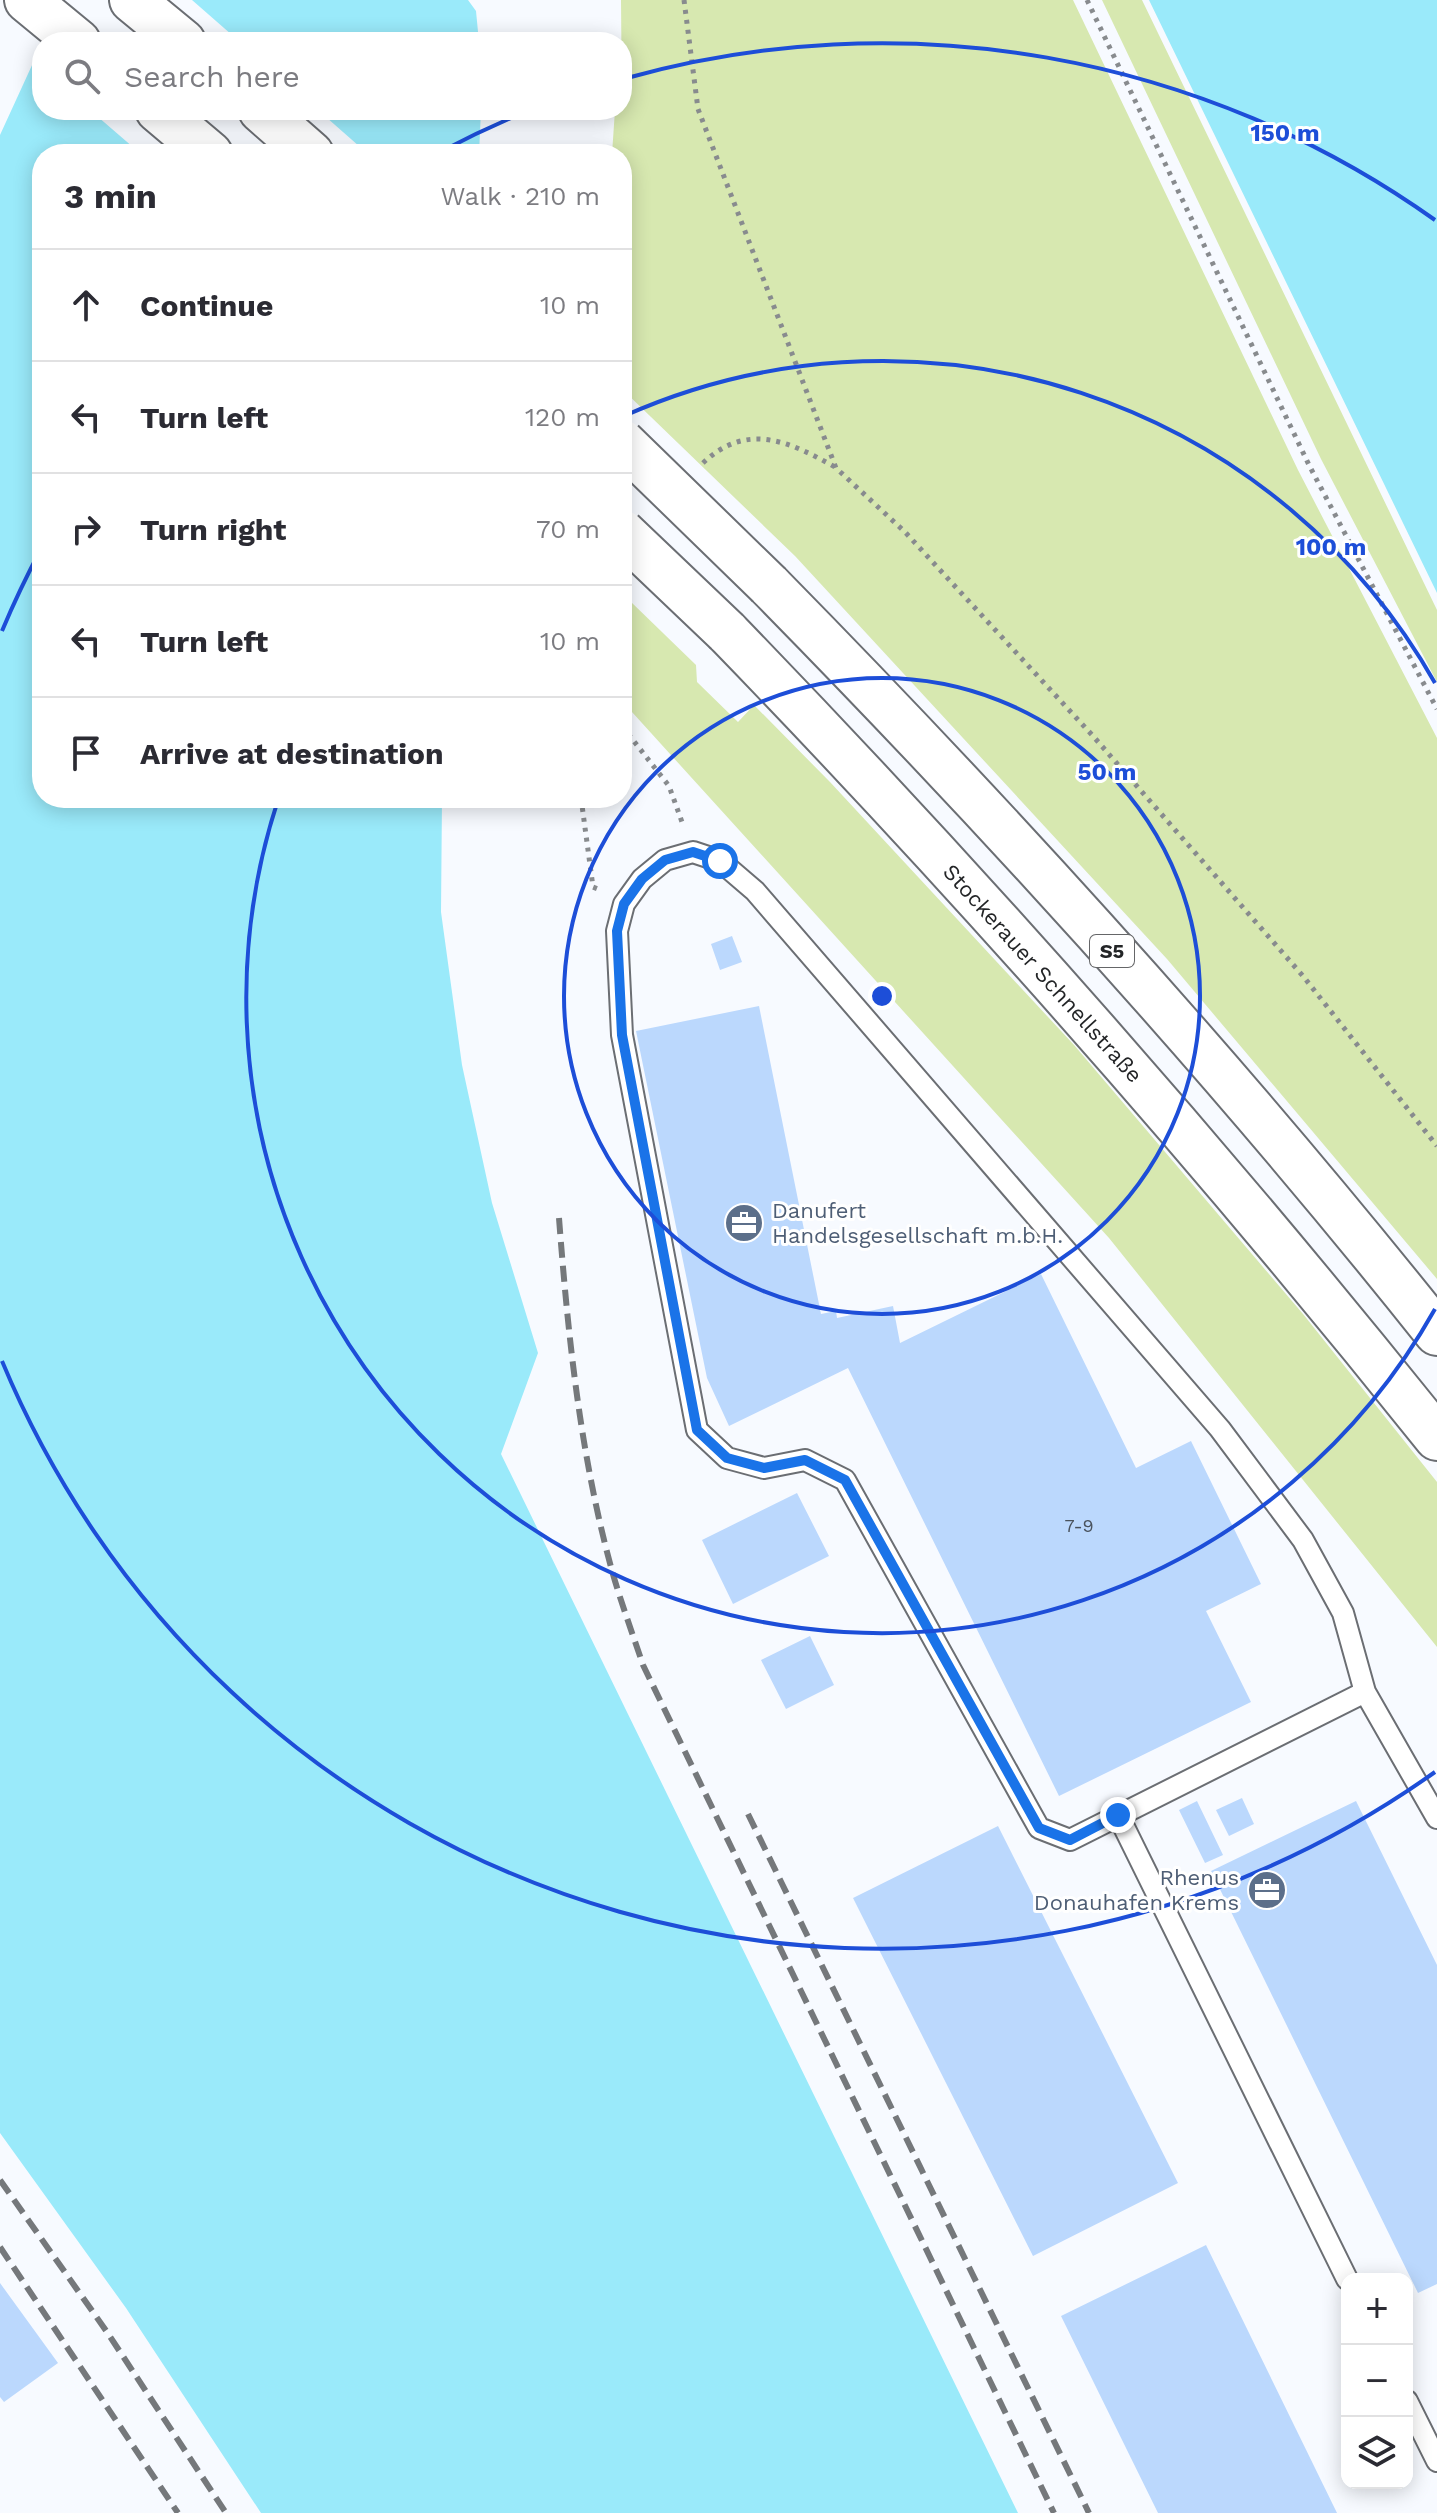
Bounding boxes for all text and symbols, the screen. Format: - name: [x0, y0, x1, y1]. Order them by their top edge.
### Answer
- search box: [32, 32, 632, 120]
- icon: search: [60, 54, 104, 98]
- text: Search here: [124, 59, 300, 94]
- text: 150 m: [1250, 119, 1320, 147]
- text: 3 min: [64, 176, 157, 216]
- text: Walk · 210 m: [440, 181, 600, 211]
- icon: ahead: [64, 283, 108, 327]
- text: Continue: [140, 288, 273, 323]
- text: 10 m: [540, 290, 600, 320]
- icon: left: [64, 395, 108, 439]
- text: Turn left: [140, 400, 268, 435]
- text: 120 m: [525, 402, 600, 432]
- icon: right: [64, 507, 108, 551]
- text: Turn right: [140, 512, 286, 547]
- text: 70 m: [536, 514, 600, 544]
- text: 100 m: [1296, 533, 1366, 561]
- icon: left: [64, 619, 108, 663]
- text: Turn left: [140, 624, 268, 659]
- text: 10 m: [540, 626, 600, 656]
- icon: arrive: [64, 731, 108, 775]
- text: Arrive at destination: [140, 736, 444, 771]
- text: 50 m: [1078, 758, 1136, 786]
- route start: [702, 843, 738, 879]
- street label: Stockerauer Schnellstraße: [938, 859, 1147, 1088]
- road number: S5: [1090, 935, 1134, 967]
- centre of rings: [868, 982, 896, 1010]
- place label: Danufert Handelsgesellschaft m.b.H.: [772, 1198, 1063, 1248]
- office icon: Danufert Handelsgesellschaft m.b.H.: [723, 1202, 765, 1244]
- house number: 7-9: [1064, 1515, 1094, 1536]
- route end: [1100, 1797, 1136, 1833]
- place label: Rhenus Donauhafen Krems: [1034, 1865, 1239, 1915]
- office icon: Rhenus Donauhafen Krems: [1246, 1869, 1288, 1911]
- map controls: [1341, 2273, 1413, 2489]
- button: +: [1341, 2273, 1413, 2345]
- button: −: [1341, 2345, 1413, 2417]
- button: layers: [1341, 2417, 1413, 2489]

